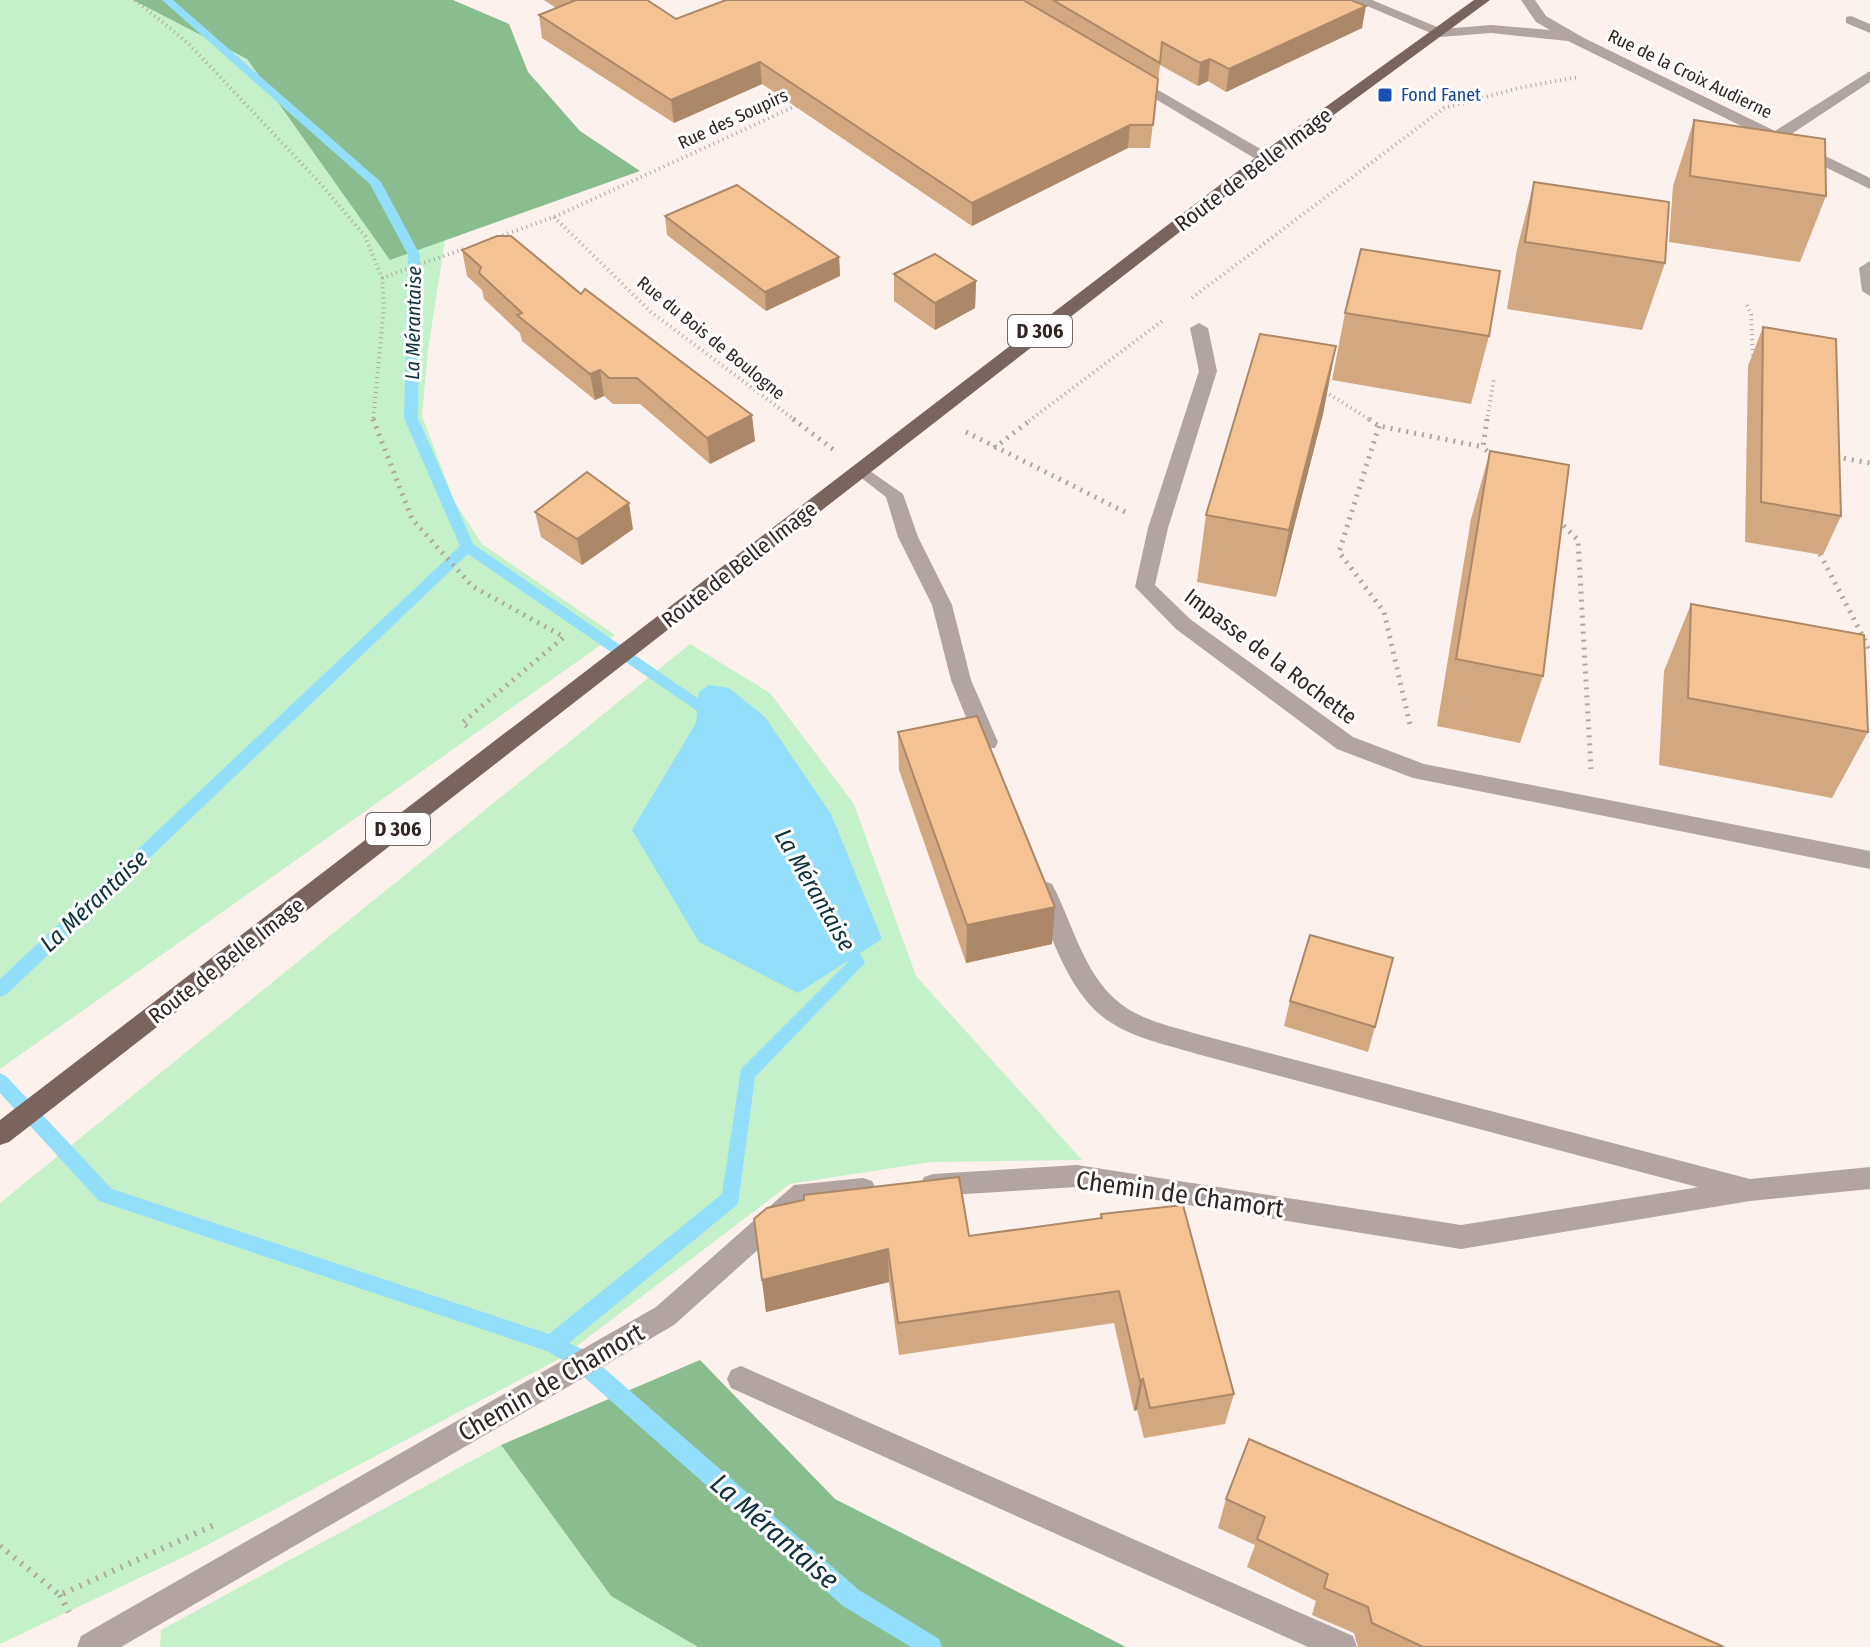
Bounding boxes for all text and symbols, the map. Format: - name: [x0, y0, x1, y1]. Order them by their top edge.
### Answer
- street label: Rue de la Croix Audierne: [1604, 25, 1776, 123]
- street label: Rue des Soupirs: [675, 84, 792, 154]
- place label: Fond Fanet: [1401, 84, 1481, 106]
- marker: Fond Fanet: [1376, 86, 1394, 104]
- street label: Route de Belle Image: [1169, 101, 1337, 237]
- water label: La Mérantaise: [400, 265, 426, 380]
- street label: Rue du Bois de Boulogne: [633, 272, 789, 404]
- road number: D 306: [1008, 315, 1072, 347]
- street label: Route de Belle Image: [656, 495, 822, 634]
- street label: Impasse de la Rochette: [1179, 583, 1362, 730]
- road number: D 306: [366, 813, 430, 845]
- water label: La Mérantaise: [769, 824, 861, 956]
- water label: La Mérantaise: [35, 844, 153, 958]
- street label: Route de Belle Image: [143, 891, 309, 1030]
- street label: Chemin de Chamort: [1074, 1165, 1286, 1224]
- street label: Chemin de Chamort: [453, 1316, 650, 1448]
- water label: La Mérantaise: [704, 1467, 846, 1596]

